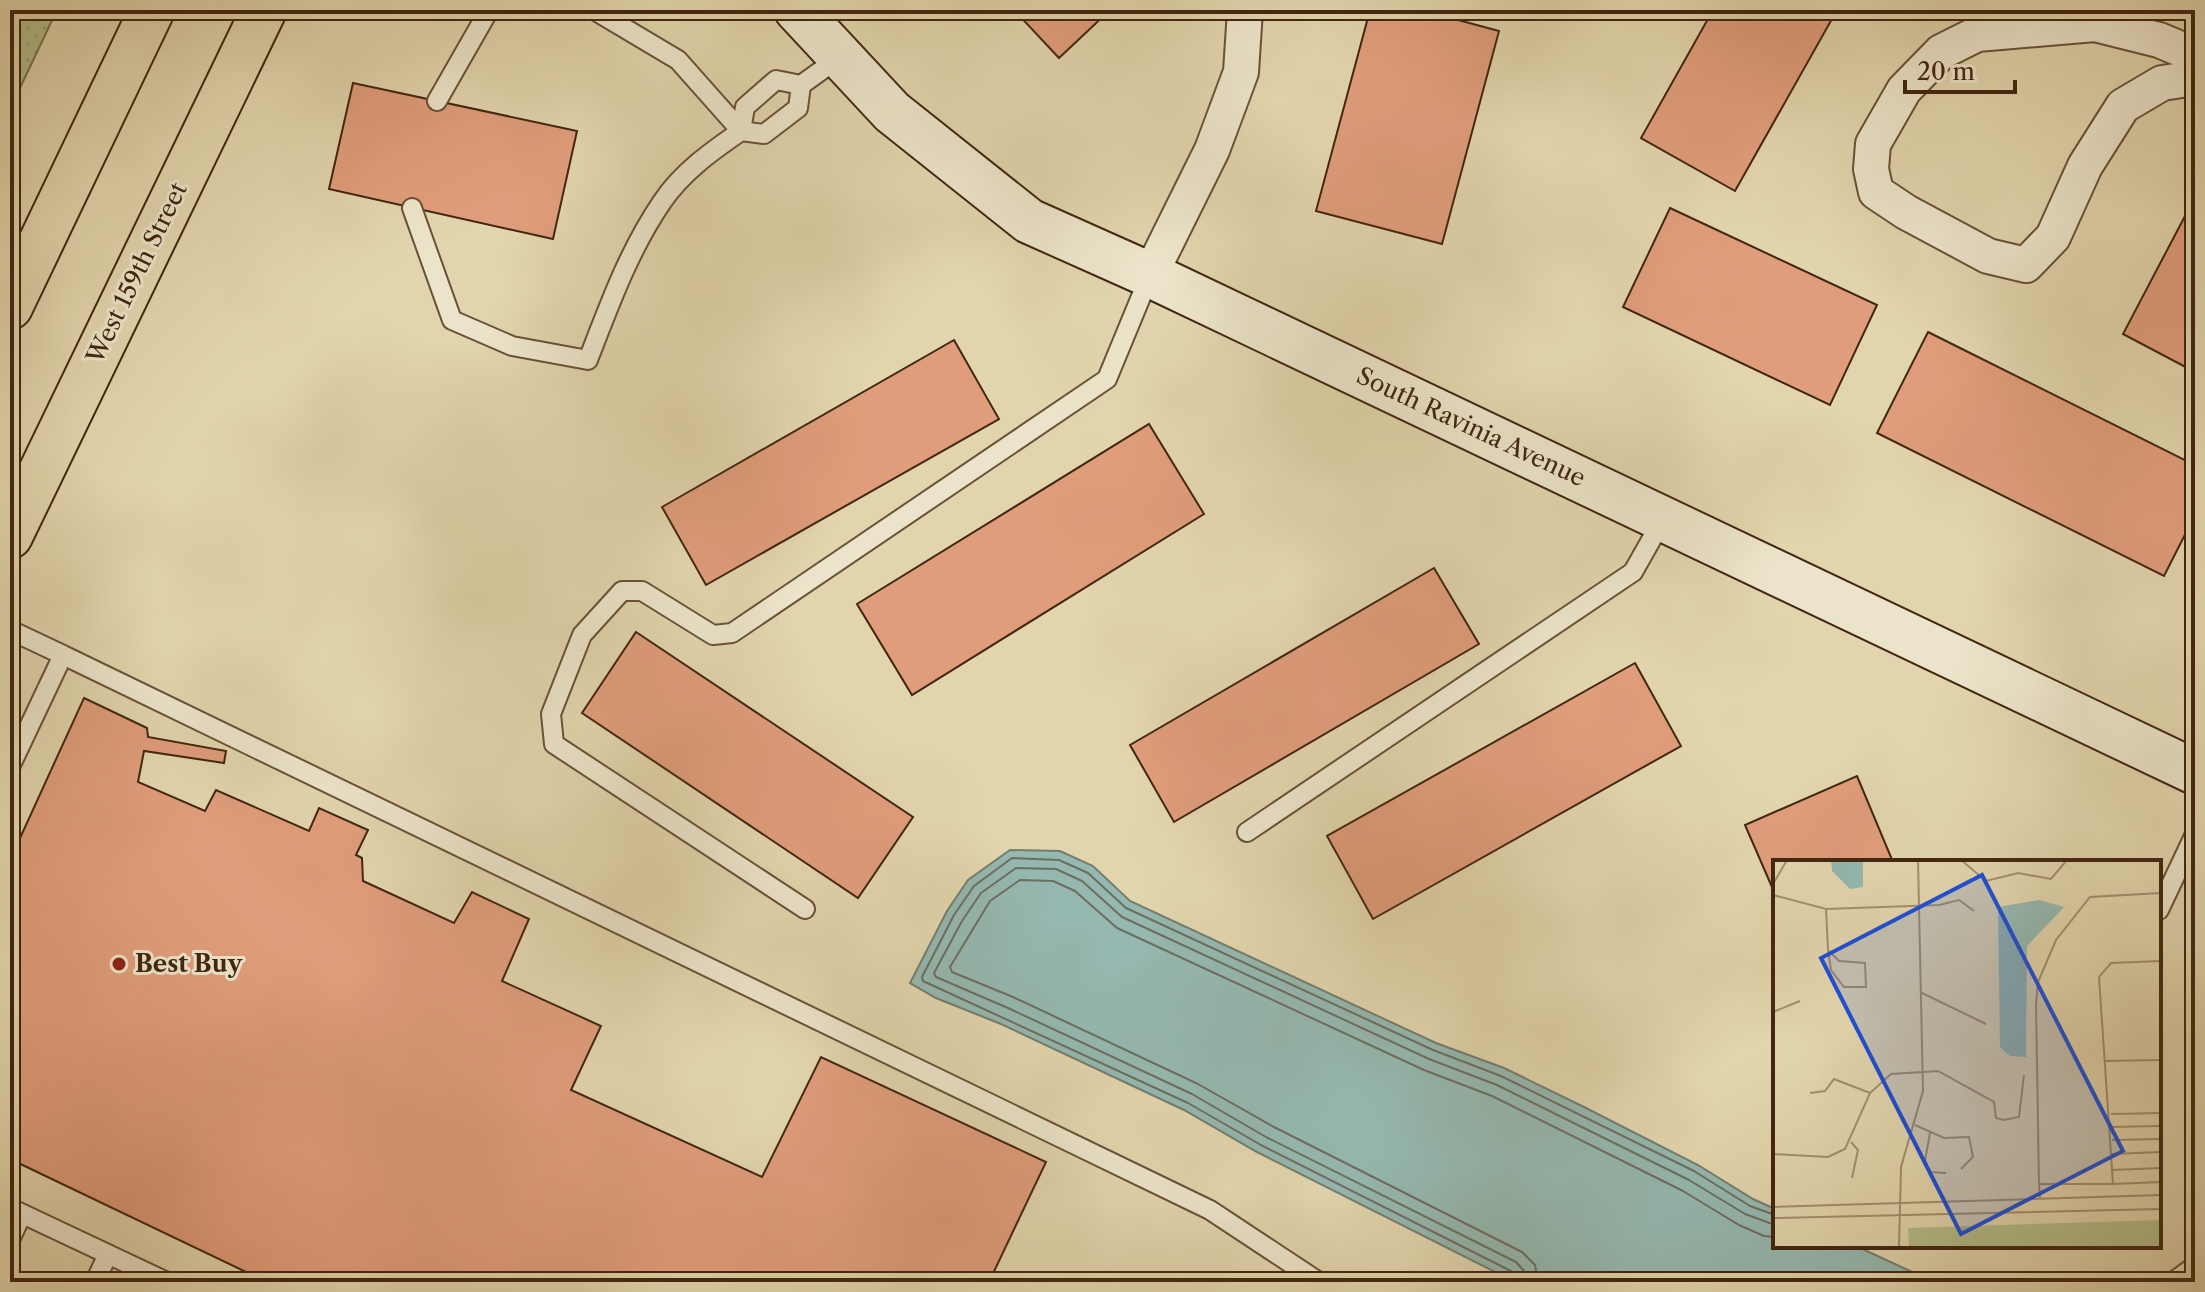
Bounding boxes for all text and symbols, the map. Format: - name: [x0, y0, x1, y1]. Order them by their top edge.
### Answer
- scale bar: [1905, 44, 2015, 94]
- text: 20 m: [1917, 57, 1975, 86]
- street label: West 159th Street: [80, 177, 193, 369]
- street label: South Ravinia Avenue: [1352, 361, 1590, 492]
- inset map: [1773, 860, 2161, 1248]
- place label: Best Buy: [135, 949, 243, 978]
- marker: Best Buy: [110, 955, 128, 973]

